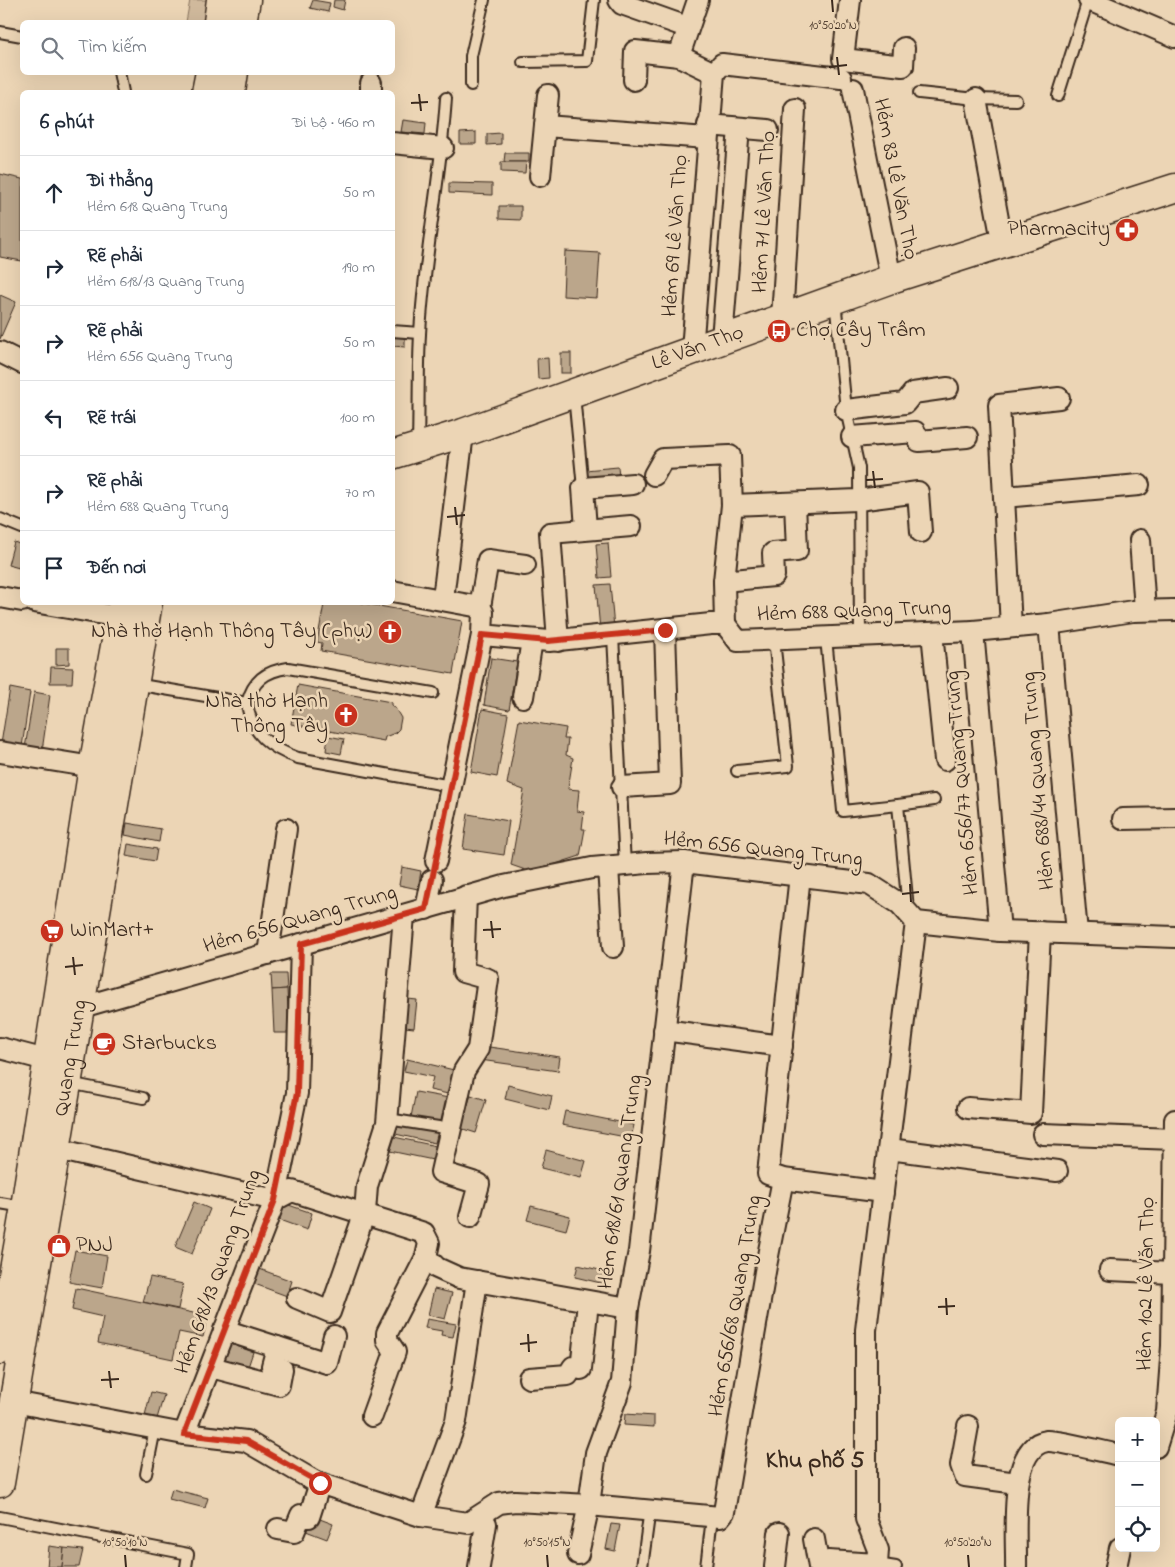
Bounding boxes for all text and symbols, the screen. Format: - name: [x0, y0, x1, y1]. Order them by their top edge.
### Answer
- text: 10°50'20"N: [809, 17, 857, 35]
- search box: [20, 20, 395, 75]
- icon: search: [38, 34, 66, 62]
- text: Tìm kiếm: [78, 34, 147, 61]
- street label: Hẻm 83 Lê Văn Thọ: [864, 96, 926, 262]
- text: 6 phút: [40, 108, 94, 138]
- text: Đi bộ · 460 m: [292, 111, 375, 135]
- street label: Hẻm 71 Lê Văn Thọ: [745, 130, 785, 294]
- street label: Hẻm 69 Lê Văn Thọ: [654, 154, 698, 318]
- text: Đi thẳng: [87, 168, 153, 195]
- icon: ahead: [40, 179, 68, 207]
- text: 50 m: [343, 181, 375, 205]
- text: Hẻm 618 Quang Trung: [87, 195, 227, 219]
- place label: Pharmacity: [1007, 214, 1110, 247]
- pharmacy icon: Pharmacity: [1114, 217, 1140, 243]
- text: Rẽ phải: [87, 243, 143, 270]
- icon: right: [40, 254, 68, 282]
- text: 190 m: [342, 256, 375, 280]
- text: Hẻm 618/13 Quang Trung: [87, 270, 244, 294]
- place label: Chợ Cây Trâm: [796, 315, 926, 348]
- street label: Lê Văn Thọ: [647, 317, 748, 380]
- text: Rẽ phải: [87, 318, 143, 345]
- bus stop icon: Chợ Cây Trâm: [766, 318, 792, 344]
- icon: right: [40, 329, 68, 357]
- text: 50 m: [343, 331, 375, 355]
- text: Hẻm 656 Quang Trung: [87, 345, 233, 369]
- icon: left: [40, 404, 68, 432]
- text: Rẽ trái: [87, 405, 136, 432]
- text: 100 m: [340, 406, 375, 430]
- text: Rẽ phải: [87, 468, 143, 495]
- icon: right: [40, 479, 68, 507]
- text: 70 m: [345, 481, 375, 505]
- text: Hẻm 688 Quang Trung: [87, 495, 228, 519]
- icon: arrive: [40, 554, 68, 582]
- text: Đến nơi: [87, 555, 146, 582]
- street label: Hẻm 688 Quang Trung: [756, 593, 952, 632]
- place label: Nhà thờ Hạnh Thông Tây (phụ): [91, 616, 372, 649]
- church icon: Nhà thờ Hạnh Thông Tây (phụ): [377, 619, 403, 645]
- route end: [654, 619, 677, 642]
- street label: Hẻm 656/77 Quang Trung: [937, 669, 990, 897]
- street label: Hẻm 688/44 Quang Trung: [1013, 670, 1065, 892]
- place label: Nhà thờ Hạnh Thông Tây: [205, 686, 328, 744]
- church icon: Nhà thờ Hạnh Thông Tây: [333, 702, 359, 728]
- street label: Hẻm 656 Quang Trung: [662, 824, 864, 877]
- street label: Hẻm 656 Quang Trung: [199, 877, 401, 964]
- place label: WinMart+: [70, 915, 154, 947]
- supermarket icon: WinMart+: [39, 918, 65, 944]
- street label: Quang Trung: [46, 997, 98, 1119]
- place label: Starbucks: [122, 1028, 217, 1060]
- cafe icon: Starbucks: [91, 1031, 117, 1057]
- street label: Hẻm 618/61 Quang Trung: [590, 1072, 653, 1292]
- street label: Hẻm 618/13 Quang Trung: [167, 1165, 272, 1379]
- street label: Hẻm 656/68 Quang Trung: [701, 1192, 772, 1420]
- street label: Hẻm 102 Lê Văn Thọ: [1129, 1197, 1165, 1371]
- place label: PNJ: [76, 1230, 113, 1262]
- shop icon: PNJ: [46, 1233, 72, 1259]
- map controls: [1115, 1417, 1160, 1552]
- button: +: [1115, 1417, 1160, 1462]
- district label: Khu phố 5: [766, 1444, 865, 1479]
- button: −: [1115, 1462, 1160, 1507]
- route start: [309, 1472, 332, 1495]
- button: locate: [1115, 1507, 1160, 1552]
- text: 10°50'10"N: [102, 1534, 148, 1552]
- text: 10°50'15"N: [523, 1534, 571, 1552]
- text: 10°50'20"N: [944, 1534, 992, 1552]

